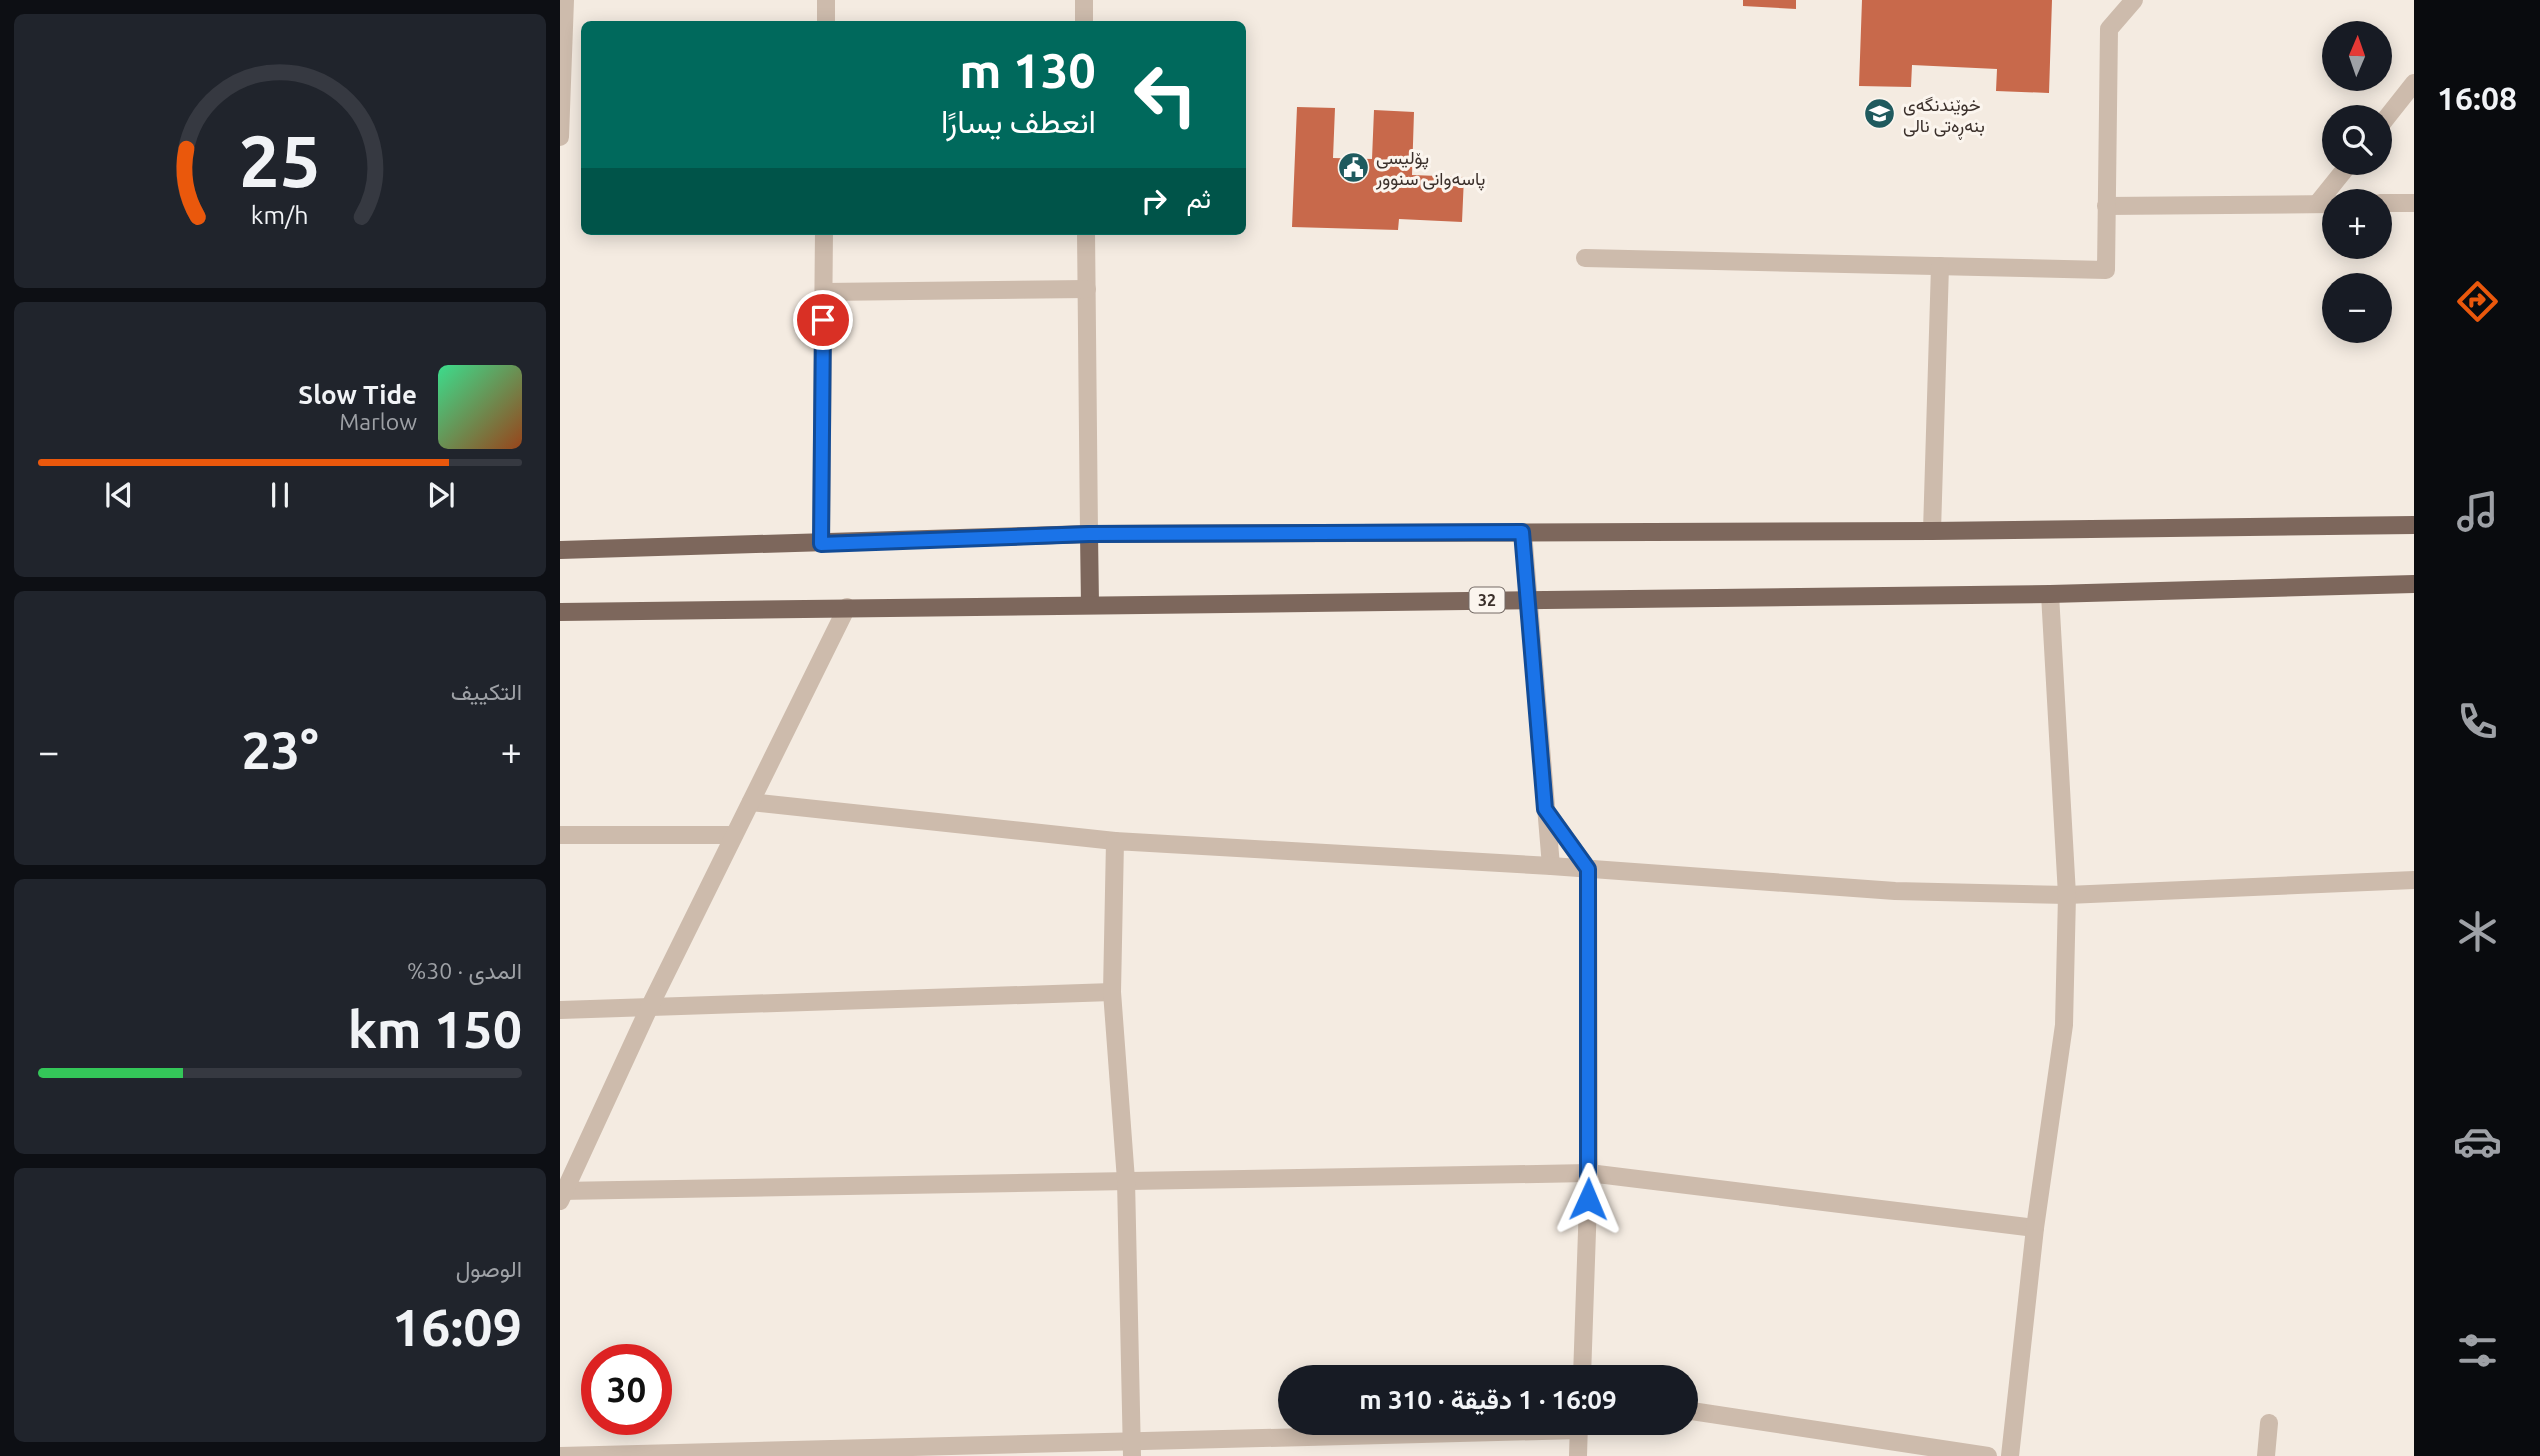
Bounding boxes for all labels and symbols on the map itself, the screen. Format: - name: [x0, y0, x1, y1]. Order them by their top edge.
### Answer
- north arrow: [2322, 21, 2392, 91]
- place label: خوێندنگەی بنەڕەتی نالی: [1903, 94, 1985, 140]
- school or university icon: خوێندنگەی بنەڕەتی نالی: [1863, 97, 1897, 131]
- place label: پۆلیسی پاسەوانی سنوور: [1375, 147, 1485, 191]
- public building icon: پۆلیسی پاسەوانی سنوور: [1336, 150, 1370, 184]
- pin: [793, 290, 853, 350]
- road number: 32: [1469, 587, 1504, 612]
- position arrow: [1551, 1162, 1625, 1236]
- speed limit sign: 30: [581, 1344, 672, 1435]

